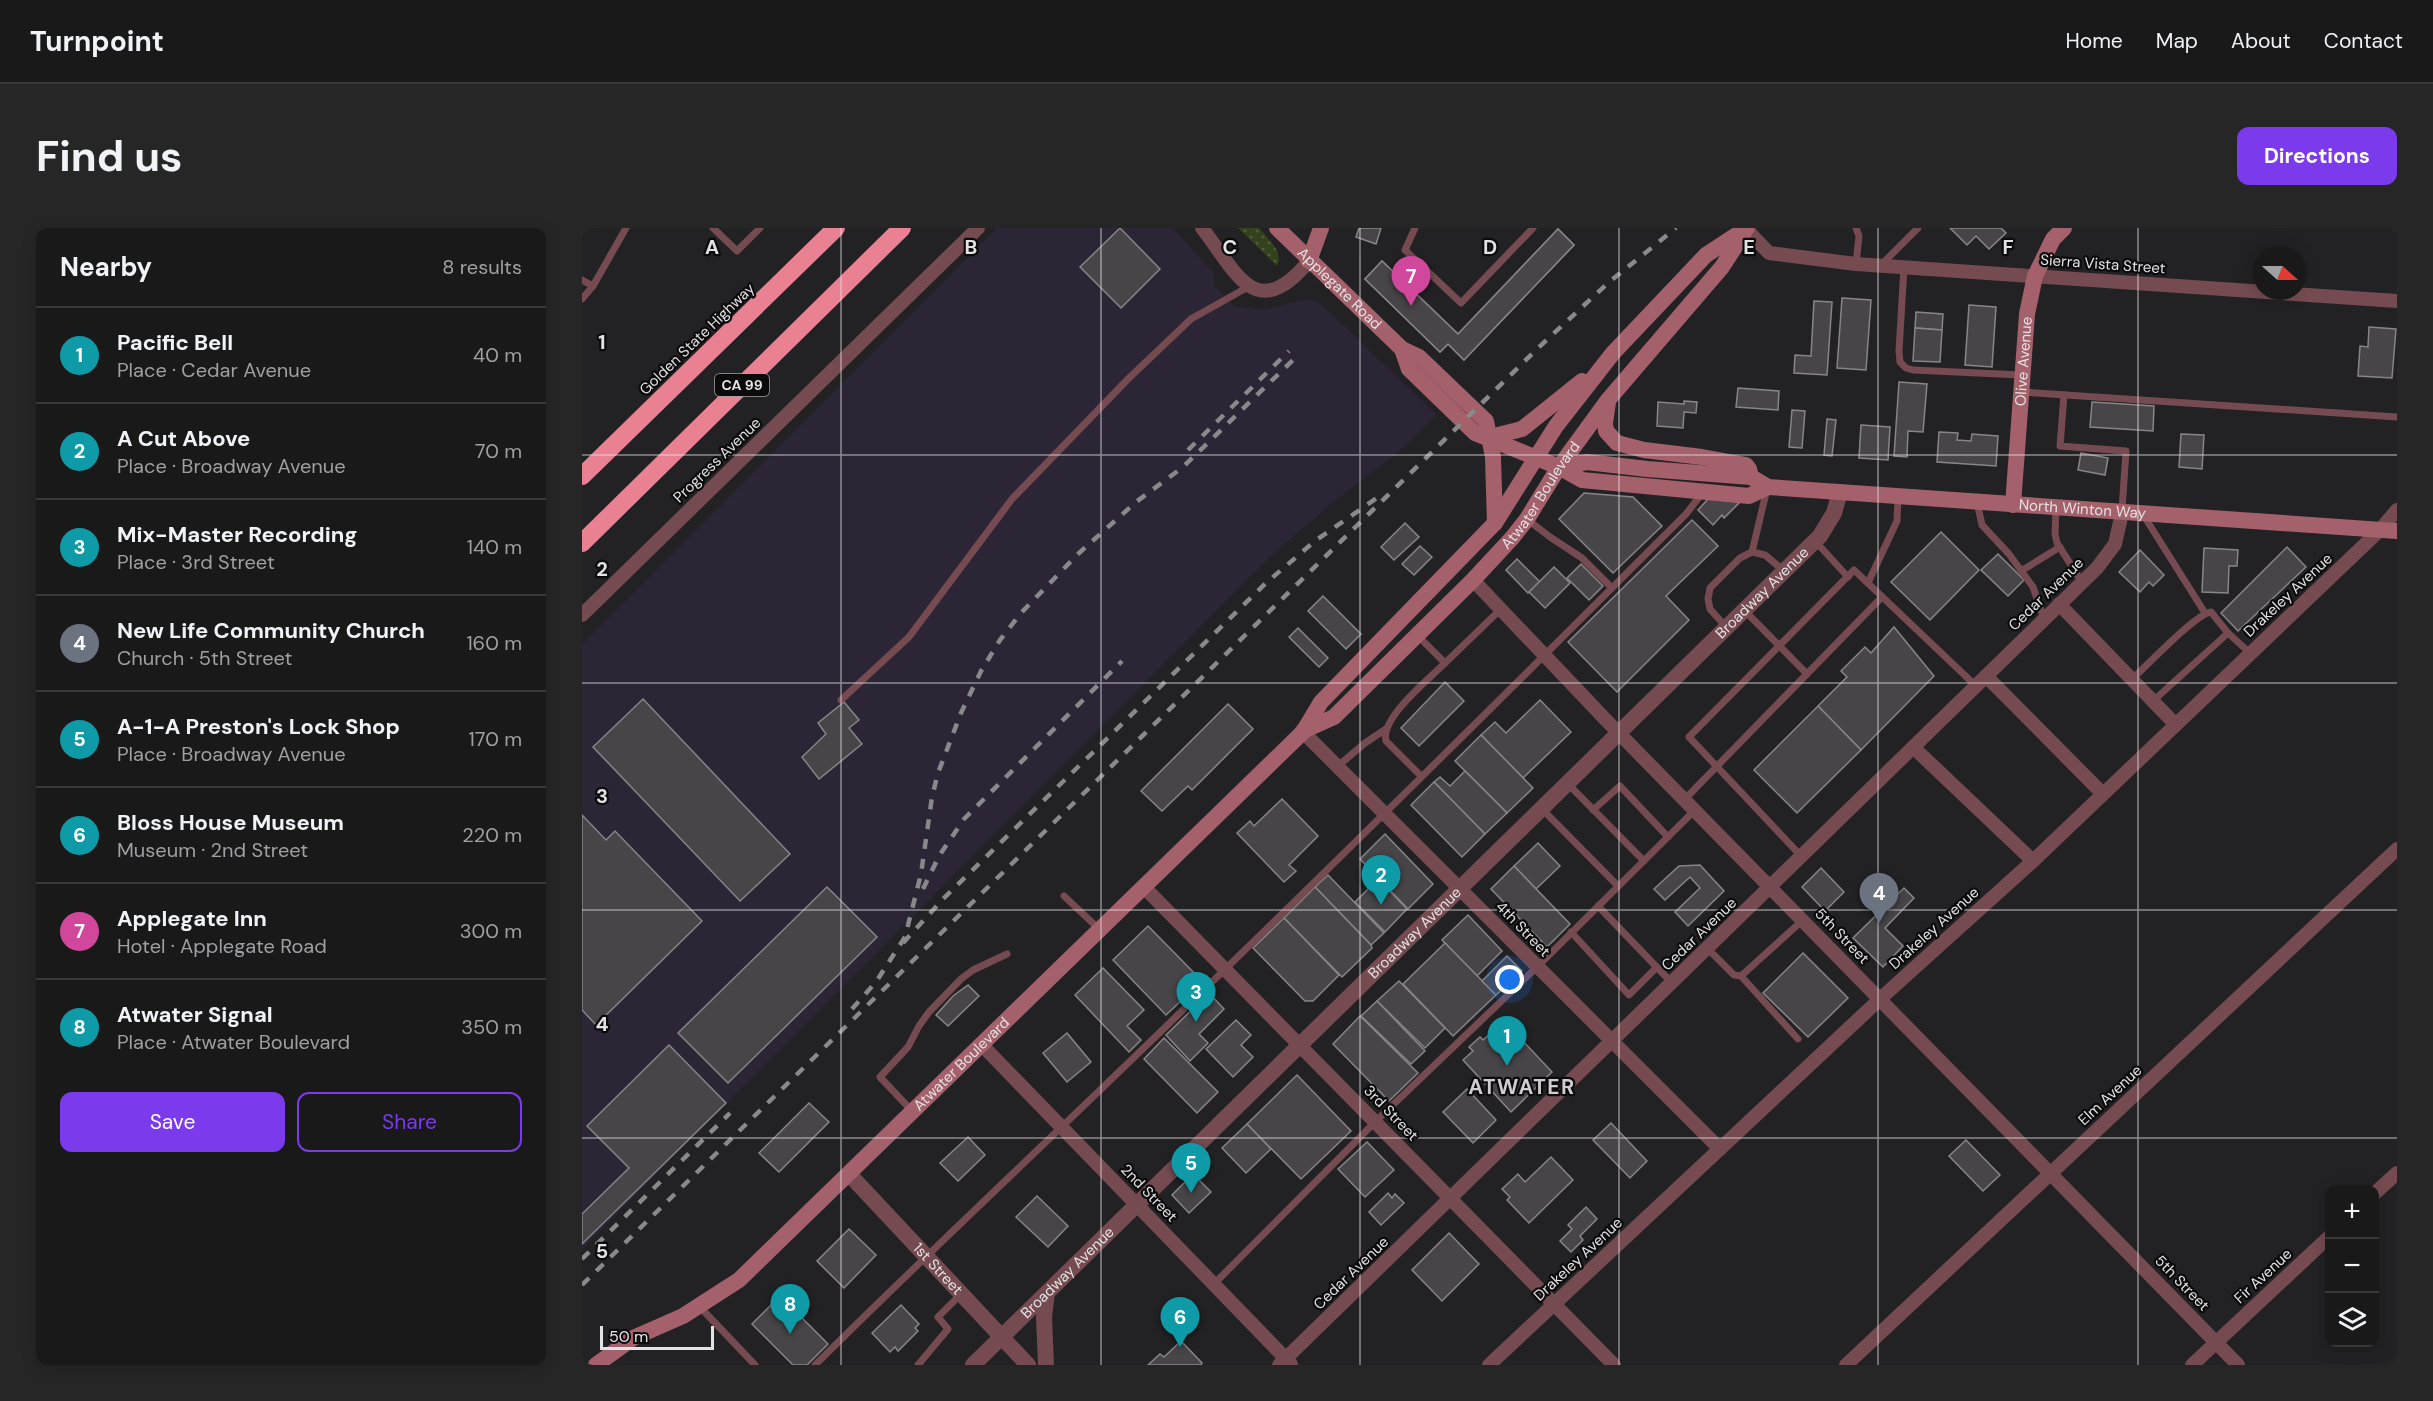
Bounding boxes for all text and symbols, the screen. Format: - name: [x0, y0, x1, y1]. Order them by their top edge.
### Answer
- text: Turnpoint: [30, 23, 164, 60]
- text: Home: [2065, 27, 2123, 55]
- text: Map: [2156, 27, 2198, 55]
- text: About: [2231, 27, 2291, 55]
- text: Contact: [2324, 27, 2403, 55]
- button: Directions: [2237, 127, 2397, 185]
- text: Find us: [36, 129, 182, 184]
- text: A: [705, 234, 719, 260]
- text: B: [965, 234, 977, 260]
- text: C: [1223, 234, 1237, 260]
- text: D: [1483, 234, 1497, 260]
- text: E: [1743, 234, 1755, 260]
- text: F: [2002, 234, 2014, 260]
- street label: Applegate Road: [1293, 243, 1386, 334]
- north arrow: [2253, 246, 2307, 300]
- text: Nearby: [60, 250, 152, 284]
- street label: Sierra Vista Street: [2040, 250, 2166, 278]
- text: 8 results: [442, 254, 522, 280]
- pin: 7: [1392, 256, 1430, 306]
- street label: Golden State Highway: [635, 278, 759, 399]
- street label: Olive Avenue: [2010, 316, 2037, 407]
- text: Pacific Bell: [117, 328, 233, 357]
- text: 1: [598, 329, 606, 355]
- text: 1: [76, 342, 83, 368]
- text: 40 m: [473, 342, 522, 368]
- text: Place · Cedar Avenue: [117, 357, 311, 383]
- road number: CA 99: [715, 374, 769, 396]
- street label: Progress Avenue: [669, 413, 765, 507]
- text: A Cut Above: [117, 424, 250, 453]
- street label: Atwater Boulevard: [1497, 437, 1585, 553]
- text: 2: [74, 438, 85, 464]
- text: 70 m: [475, 438, 522, 464]
- text: Place · Broadway Avenue: [117, 453, 346, 479]
- street label: North Winton Way: [2018, 495, 2147, 523]
- text: Mix-Master Recording: [117, 520, 357, 549]
- text: 3: [73, 534, 86, 560]
- text: 140 m: [467, 534, 522, 560]
- street label: Broadway Avenue: [1711, 543, 1813, 643]
- text: Place · 3rd Street: [117, 549, 275, 575]
- street label: Drakeley Avenue: [2239, 549, 2337, 641]
- street label: Cedar Avenue: [2004, 553, 2088, 635]
- text: 2: [596, 556, 608, 582]
- text: New Life Community Church: [117, 616, 425, 645]
- text: 4: [73, 630, 86, 656]
- text: 160 m: [466, 630, 522, 656]
- text: Church · 5th Street: [117, 645, 292, 671]
- text: A-1-A Preston's Lock Shop: [117, 712, 400, 741]
- text: 5: [73, 726, 86, 752]
- text: 170 m: [469, 726, 522, 752]
- text: Place · Broadway Avenue: [117, 741, 346, 767]
- text: 3: [596, 783, 608, 809]
- text: Bloss House Museum: [117, 808, 344, 837]
- text: 6: [73, 822, 86, 848]
- text: 220 m: [462, 822, 522, 848]
- text: Museum · 2nd Street: [117, 837, 308, 863]
- pin: 2: [1362, 856, 1400, 905]
- pin: 4: [1860, 874, 1898, 923]
- street label: Broadway Avenue: [1364, 882, 1466, 983]
- street label: Drakeley Avenue: [1885, 882, 1983, 974]
- street label: Cedar Avenue: [1657, 893, 1741, 975]
- street label: 4th Street: [1491, 897, 1555, 961]
- text: Applegate Inn: [117, 904, 267, 933]
- street label: 5th Street: [1810, 904, 1874, 968]
- text: 7: [74, 918, 85, 944]
- text: 300 m: [460, 918, 522, 944]
- text: Hotel · Applegate Road: [117, 933, 327, 959]
- your location: [1495, 965, 1524, 994]
- pin: 3: [1176, 972, 1216, 1022]
- text: Atwater Signal: [117, 1000, 273, 1029]
- text: 4: [596, 1011, 609, 1037]
- street label: Atwater Boulevard: [909, 1013, 1014, 1115]
- text: 8: [73, 1014, 86, 1040]
- text: 350 m: [461, 1014, 522, 1040]
- pin: 1: [1488, 1016, 1526, 1066]
- text: Place · Atwater Boulevard: [117, 1029, 350, 1055]
- street label: Elm Avenue: [2074, 1060, 2146, 1130]
- district label: ATWATER: [1468, 1073, 1576, 1101]
- street label: 3rd Street: [1359, 1081, 1423, 1145]
- button: Save: [60, 1092, 285, 1152]
- button: Share: [297, 1092, 522, 1152]
- pin: 5: [1172, 1144, 1210, 1193]
- street label: 2nd Street: [1116, 1160, 1182, 1226]
- map controls: [2325, 1185, 2379, 1347]
- button: +: [2325, 1185, 2379, 1239]
- street label: Drakeley Avenue: [1529, 1213, 1627, 1305]
- street label: Broadway Avenue: [1016, 1222, 1118, 1323]
- street label: Cedar Avenue: [1309, 1232, 1393, 1314]
- text: 5: [596, 1238, 608, 1264]
- street label: 1st Street: [909, 1239, 967, 1299]
- button: −: [2325, 1239, 2379, 1293]
- street label: Fir Avenue: [2230, 1244, 2296, 1308]
- street label: 5th Street: [2150, 1251, 2214, 1315]
- pin: 8: [770, 1284, 810, 1334]
- button: layers: [2325, 1293, 2379, 1347]
- pin: 6: [1160, 1298, 1200, 1347]
- scale bar: [600, 1323, 714, 1350]
- text: 50 m: [609, 1326, 648, 1347]

